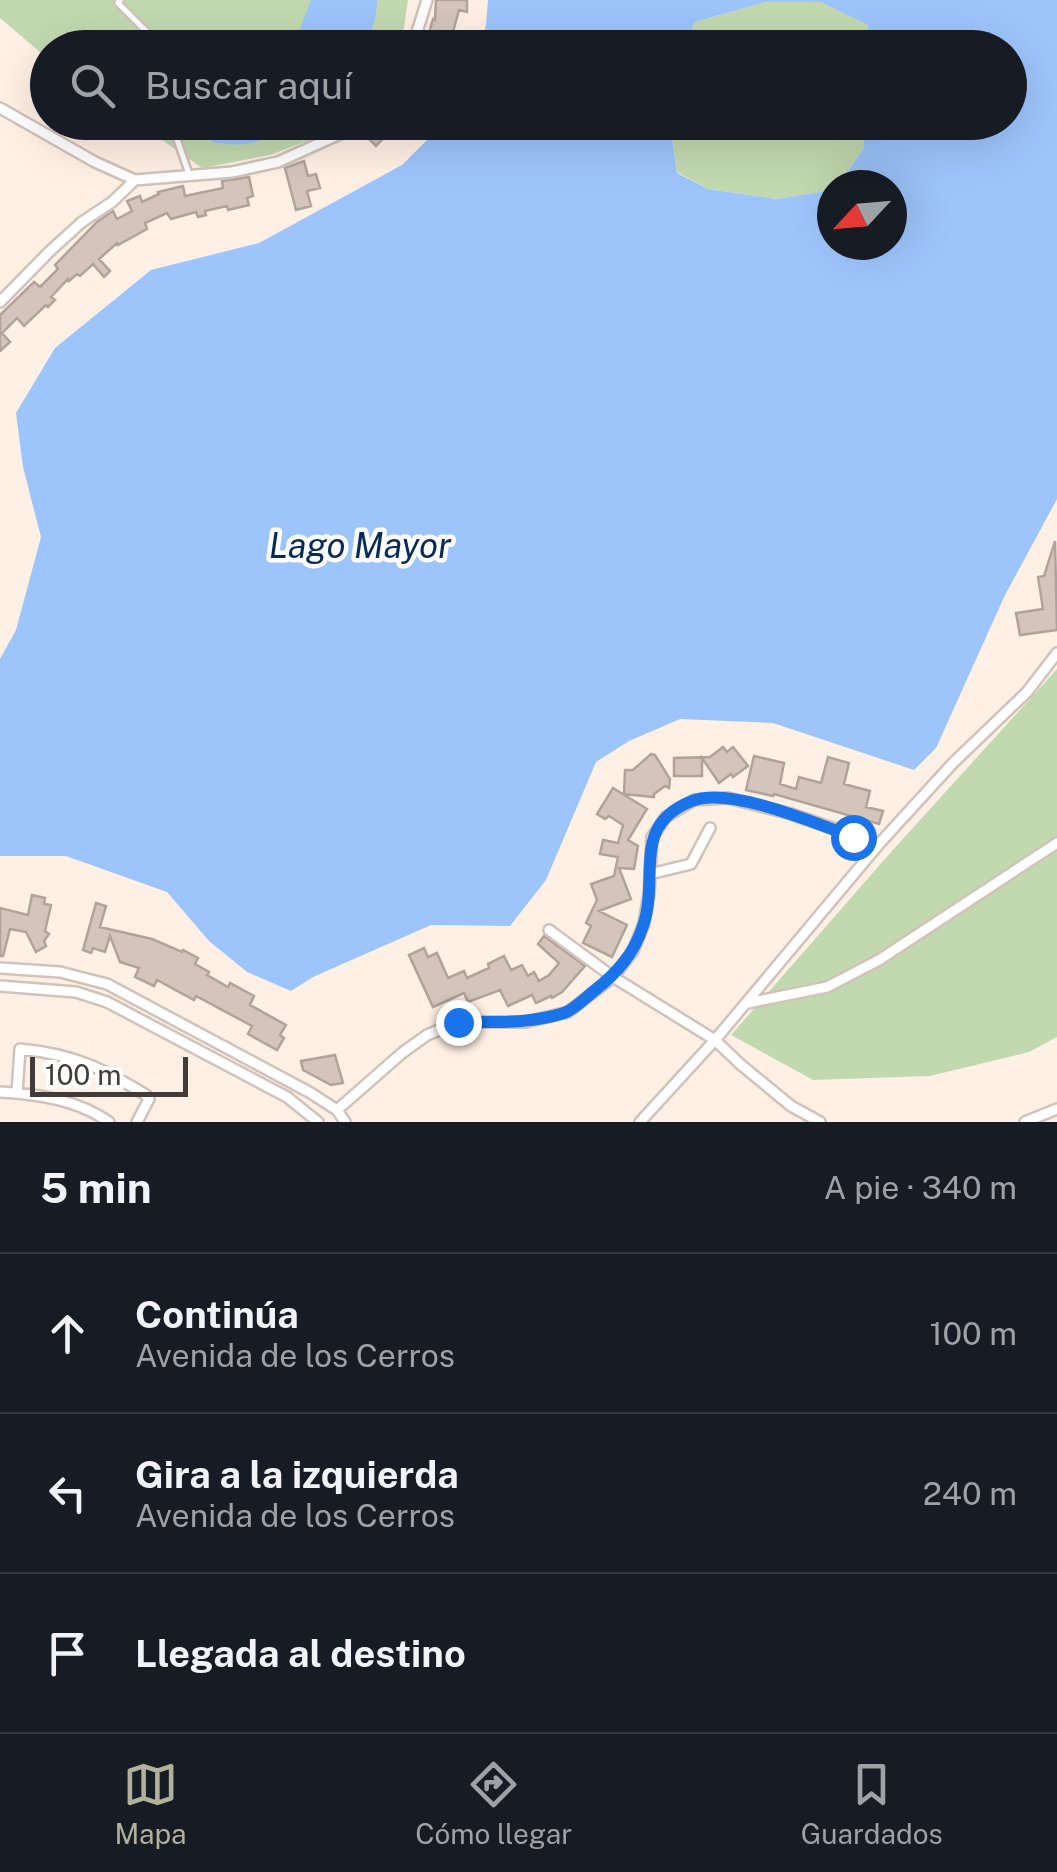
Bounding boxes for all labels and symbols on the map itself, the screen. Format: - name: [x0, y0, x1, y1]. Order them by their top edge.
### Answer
- north arrow: [817, 170, 907, 260]
- water label: Lago Mayor: [269, 525, 452, 566]
- route start: [831, 815, 877, 861]
- route end: [436, 1000, 482, 1046]
- scale bar: [30, 1052, 188, 1096]

